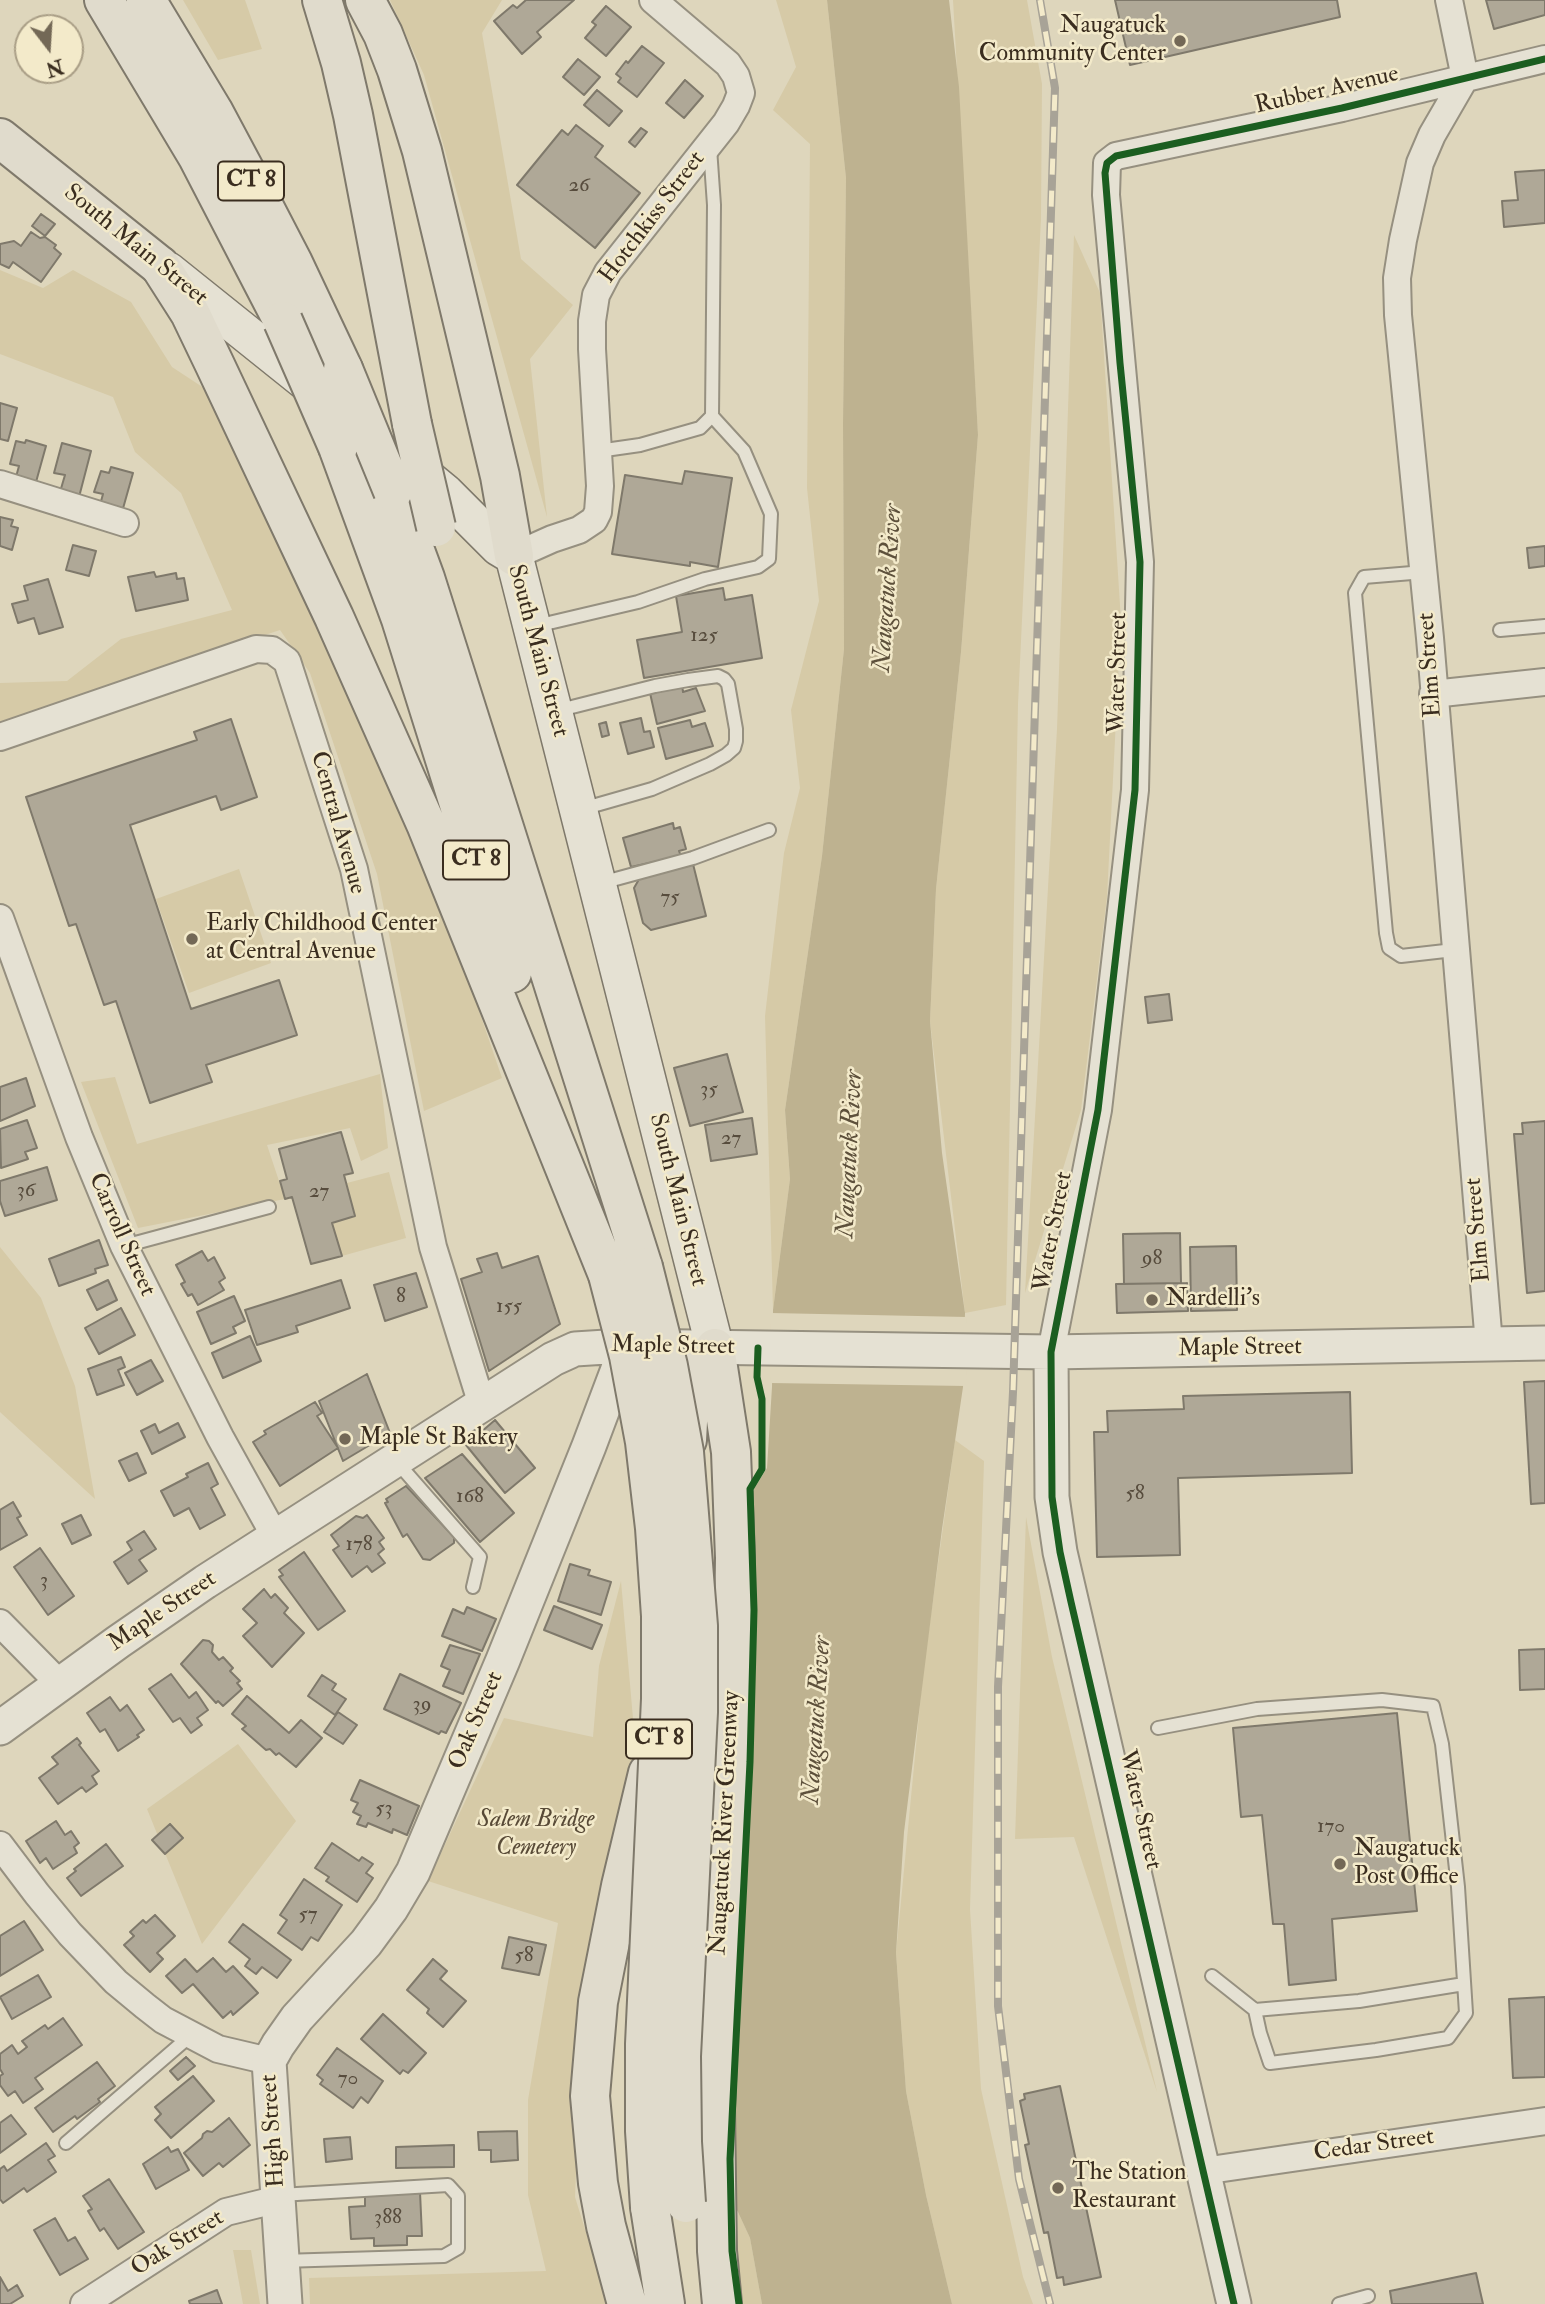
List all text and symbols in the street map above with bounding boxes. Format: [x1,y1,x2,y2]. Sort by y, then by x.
place label: Naugatuck Community Center [979,13,1166,69]
north arrow [14,14,84,84]
marker: Naugatuck Community Center [1172,33,1188,49]
text: N [43,53,66,81]
street label: Rubber Avenue [1252,61,1402,121]
street label: Hotchkiss Street [594,146,712,290]
road number: CT 8 [218,162,284,200]
house number: 26 [568,173,590,199]
street label: South Main Street [57,179,213,313]
water label: Naugatuck River [868,503,910,673]
street label: South Main Street [500,562,574,740]
street label: Water Street [1104,612,1134,734]
street label: Elm Street [1413,612,1449,718]
house number: 125 [690,623,718,649]
street label: Central Avenue [303,748,371,898]
road number: CT 8 [443,840,509,880]
house number: 75 [661,885,679,911]
place label: Early Childhood Center at Central Avenue [206,911,437,967]
marker: Early Childhood Center at Central Avenue [184,931,200,947]
water label: Naugatuck River [831,1069,871,1239]
house number: 35 [700,1077,718,1103]
street label: South Main Street [642,1111,712,1289]
house number: 27 [721,1126,741,1152]
street label: Carroll Street [81,1169,161,1301]
street label: Water Street [1028,1169,1080,1295]
street label: Elm Street [1460,1176,1498,1284]
house number: 36 [17,1178,35,1204]
house number: 27 [309,1179,329,1205]
house number: 98 [1142,1246,1162,1272]
house number: 8 [396,1284,406,1310]
place label: Nardelli's [1166,1286,1260,1314]
marker: Nardelli's [1144,1292,1160,1308]
house number: 155 [496,1294,522,1320]
street label: Maple Street [611,1332,735,1362]
street label: Maple Street [1178,1334,1302,1364]
place label: Maple St Bakery [359,1425,517,1453]
marker: Maple St Bakery [337,1431,353,1447]
house number: 58 [1125,1481,1145,1507]
house number: 168 [456,1484,484,1510]
house number: 178 [346,1532,372,1558]
street label: Maple Street [104,1565,222,1659]
house number: 3 [40,1568,48,1594]
water label: Naugatuck River [797,1635,839,1805]
street label: Oak Street [443,1668,511,1774]
street label: Naugatuck River Greenway [705,1690,747,1956]
house number: 39 [413,1692,431,1718]
road number: CT 8 [626,1720,692,1758]
street label: Water Street [1111,1747,1167,1873]
house number: 53 [375,1796,393,1822]
park label: Salem Bridge Cemetery [478,1807,594,1863]
house number: 170 [1317,1814,1345,1840]
place label: Naugatuck Post Office [1354,1836,1460,1892]
marker: Naugatuck Post Office [1332,1856,1348,1872]
house number: 57 [299,1902,317,1928]
house number: 58 [514,1943,534,1969]
house number: 70 [338,2066,358,2092]
street label: High Street [256,2073,292,2189]
street label: Cedar Street [1312,2123,1436,2169]
place label: The Station Restaurant [1072,2160,1186,2216]
marker: The Station Restaurant [1050,2180,1066,2196]
street label: Oak Street [126,2204,230,2284]
house number: 388 [374,2205,402,2231]

